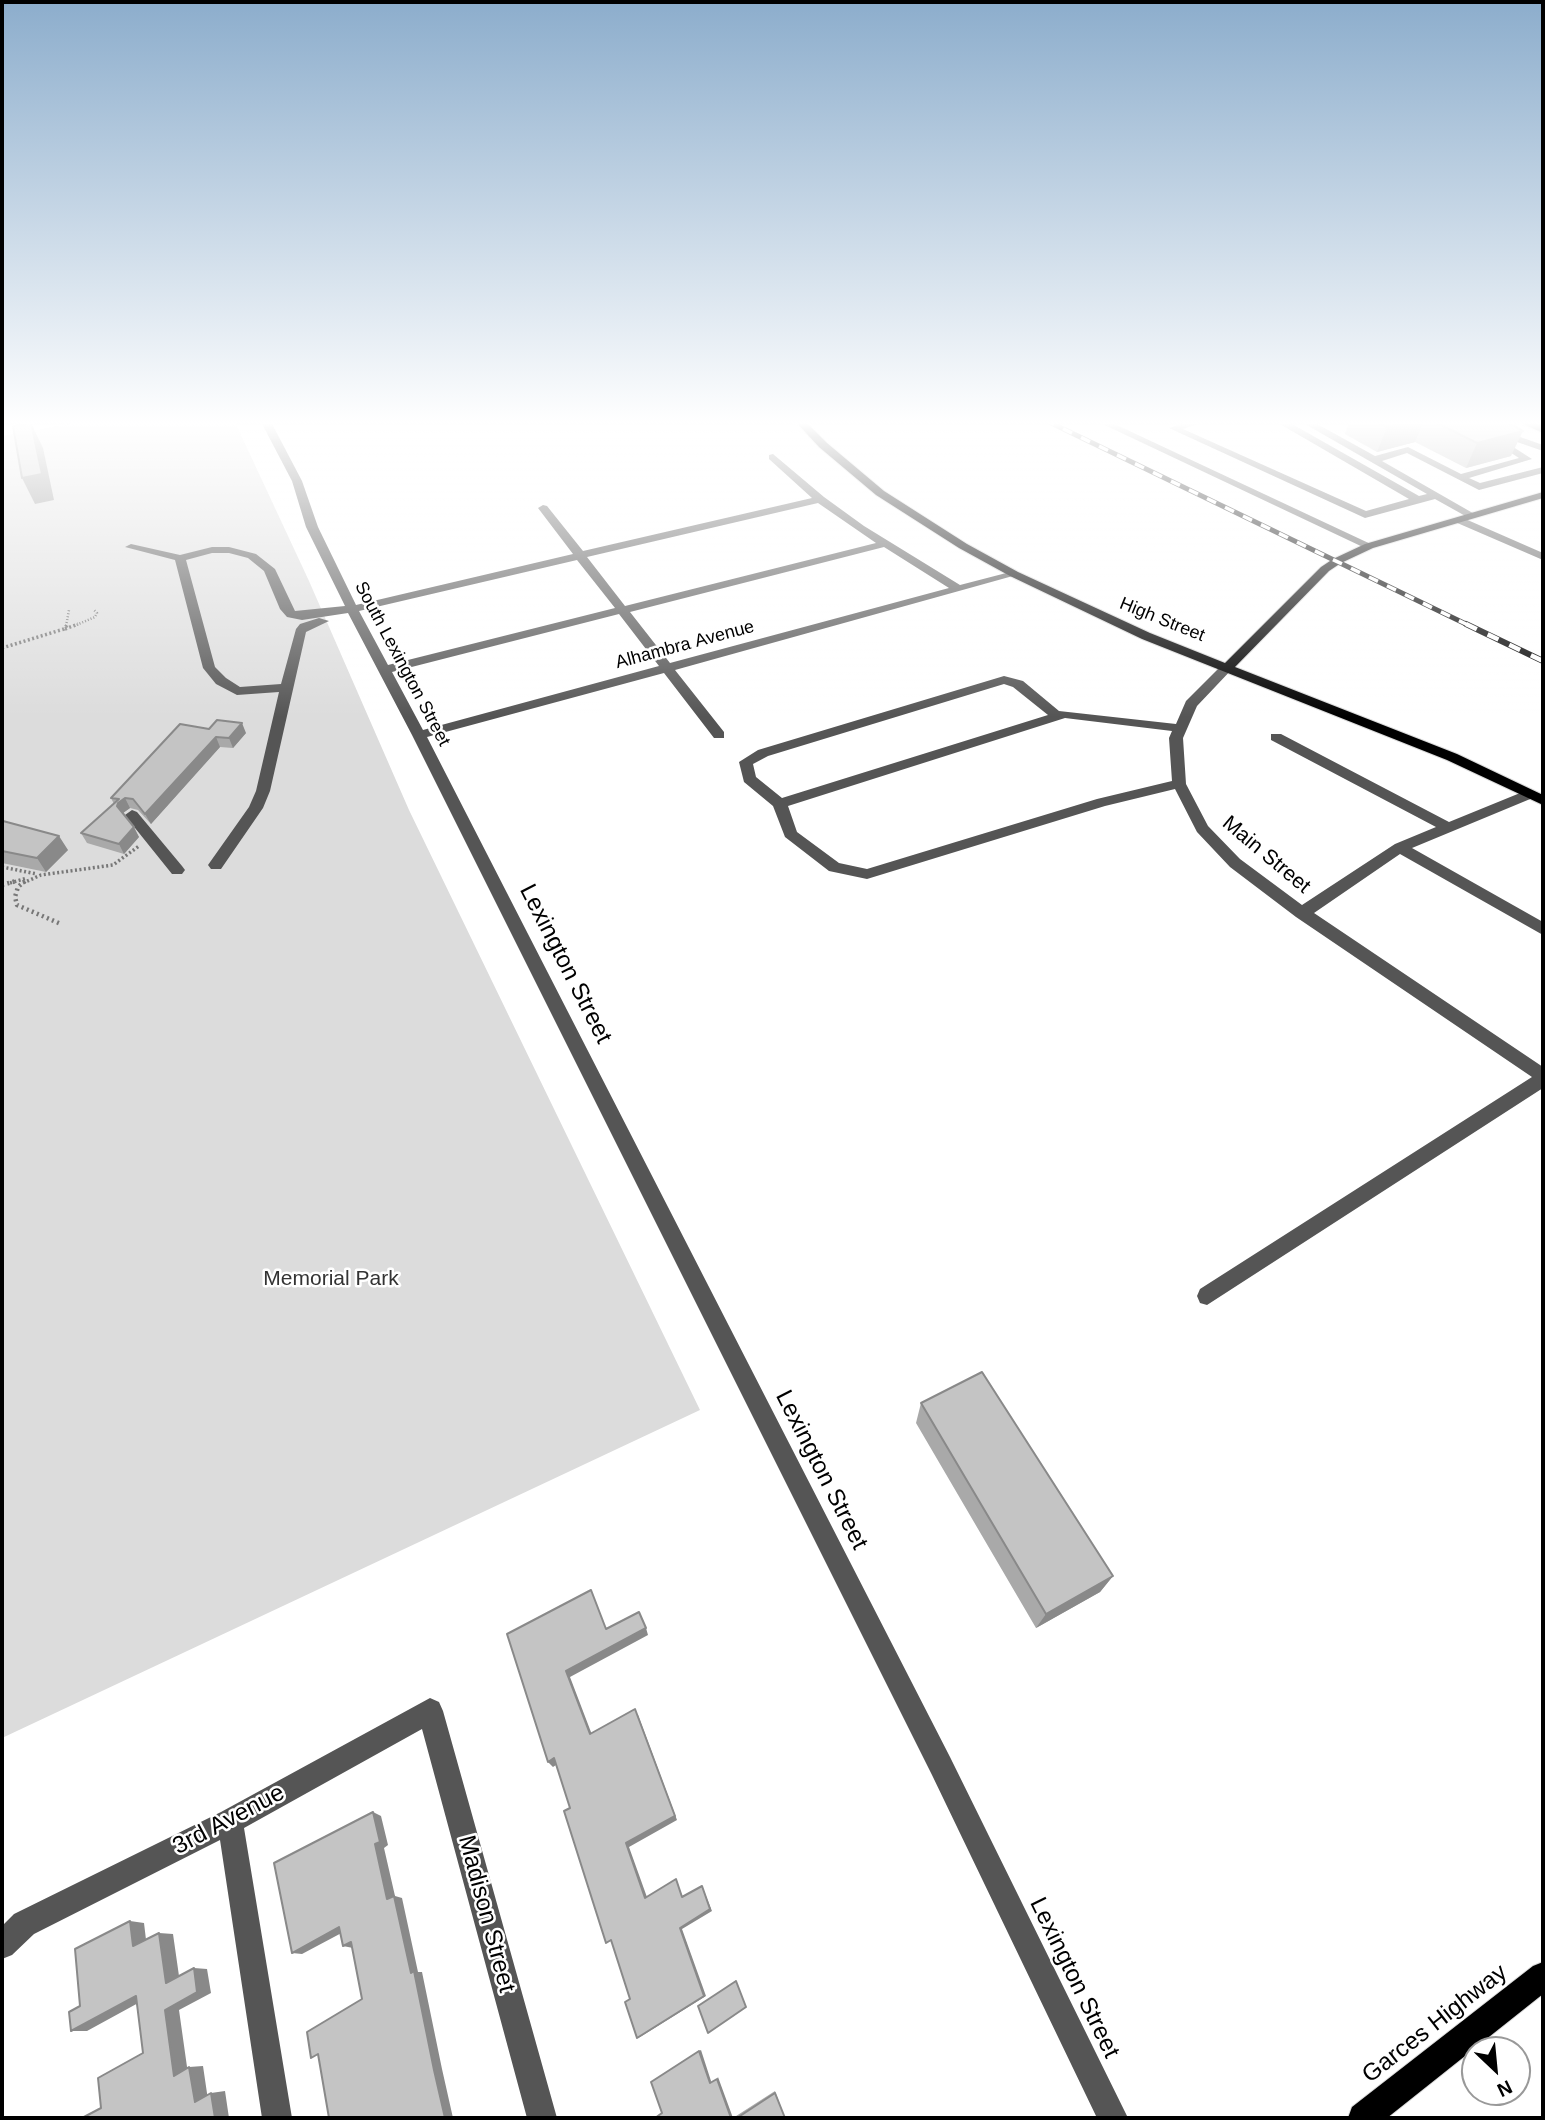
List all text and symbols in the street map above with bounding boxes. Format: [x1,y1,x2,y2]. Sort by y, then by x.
street label: South Lexington Street [349,578,455,750]
street label: High Street [1116,593,1208,647]
street label: Alhambra Avenue [613,616,757,674]
street label: Main Street [1217,811,1315,899]
street label: Lexington Street [512,880,618,1048]
park label: Memorial Park [263,1266,399,1292]
street label: Lexington Street [768,1386,874,1554]
street label: 3rd Avenue [168,1779,290,1861]
street label: Madison Street [451,1832,521,1996]
street label: Lexington Street [1023,1893,1125,2063]
street label: Garces Highway [1357,1958,1513,2090]
north arrow [1461,2036,1531,2106]
text: N [1494,2076,1515,2101]

